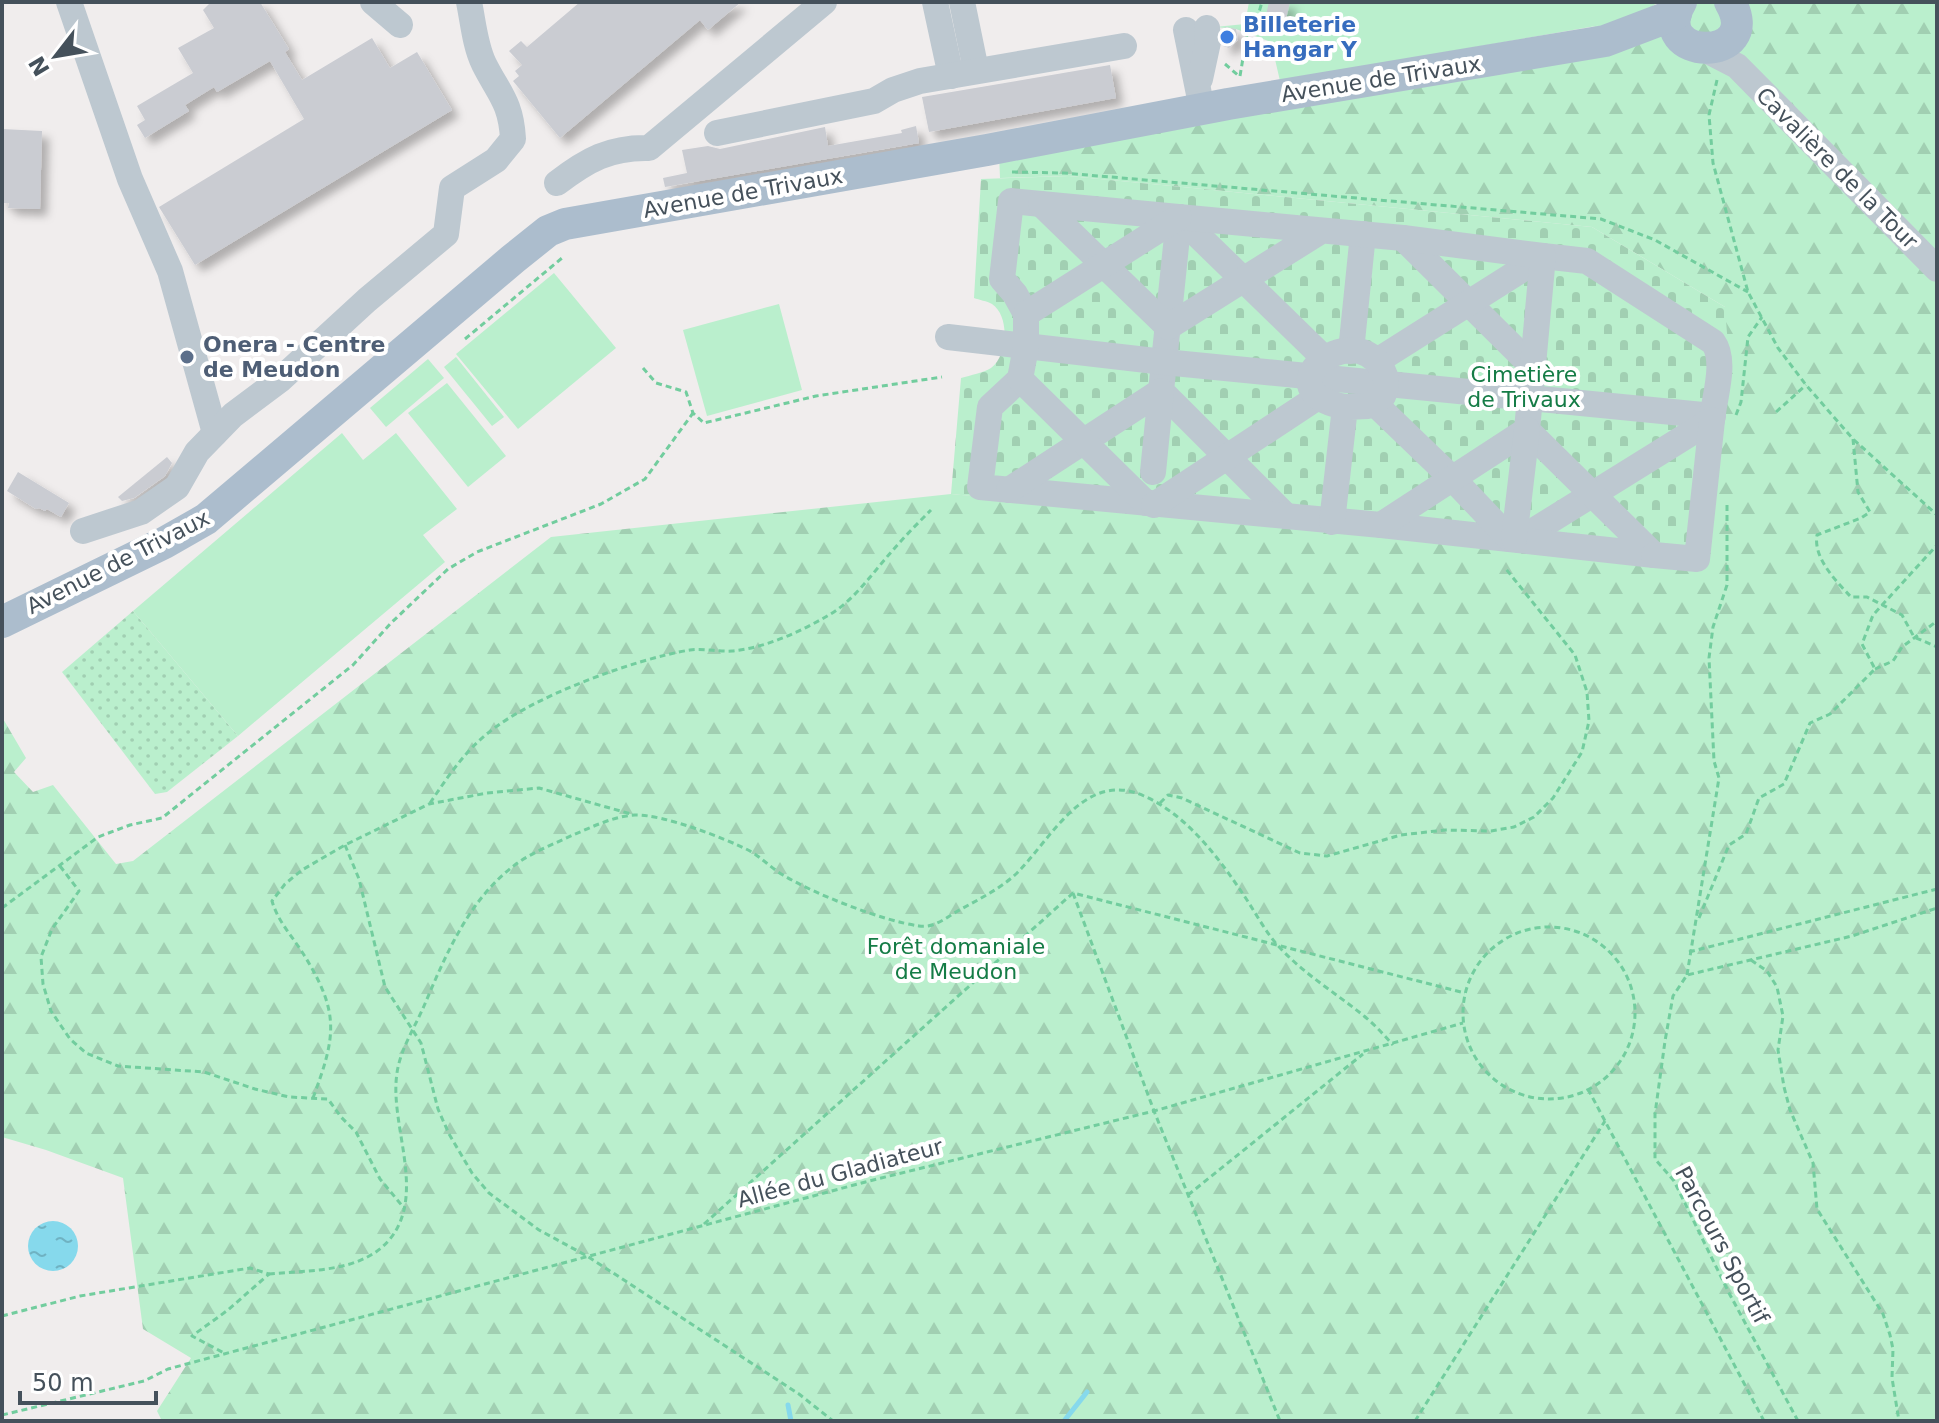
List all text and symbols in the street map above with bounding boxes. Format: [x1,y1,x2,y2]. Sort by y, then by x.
place label: Billeterie Hangar Y [1243,12,1358,62]
north arrow [16,16,96,96]
marker: Billeterie Hangar Y [1218,28,1236,46]
street label: Avenue de Trivaux [1279,51,1483,107]
text: N [24,52,55,80]
street label: Cavalière de la Tour [1751,82,1923,254]
street label: Avenue de Trivaux [641,163,845,223]
place label: Onera - Centre de Meudon [203,332,385,382]
marker: Onera - Centre de Meudon [178,348,196,366]
park label: Cimetière de Trivaux [1467,362,1581,412]
street label: Avenue de Trivaux [22,505,214,619]
park label: Forêt domaniale de Meudon [867,934,1045,984]
street label: Allée du Gladiateur [735,1133,946,1212]
street label: Parcours Sportif [1670,1162,1775,1329]
scale bar [20,1355,156,1405]
text: 50 m [32,1369,94,1397]

